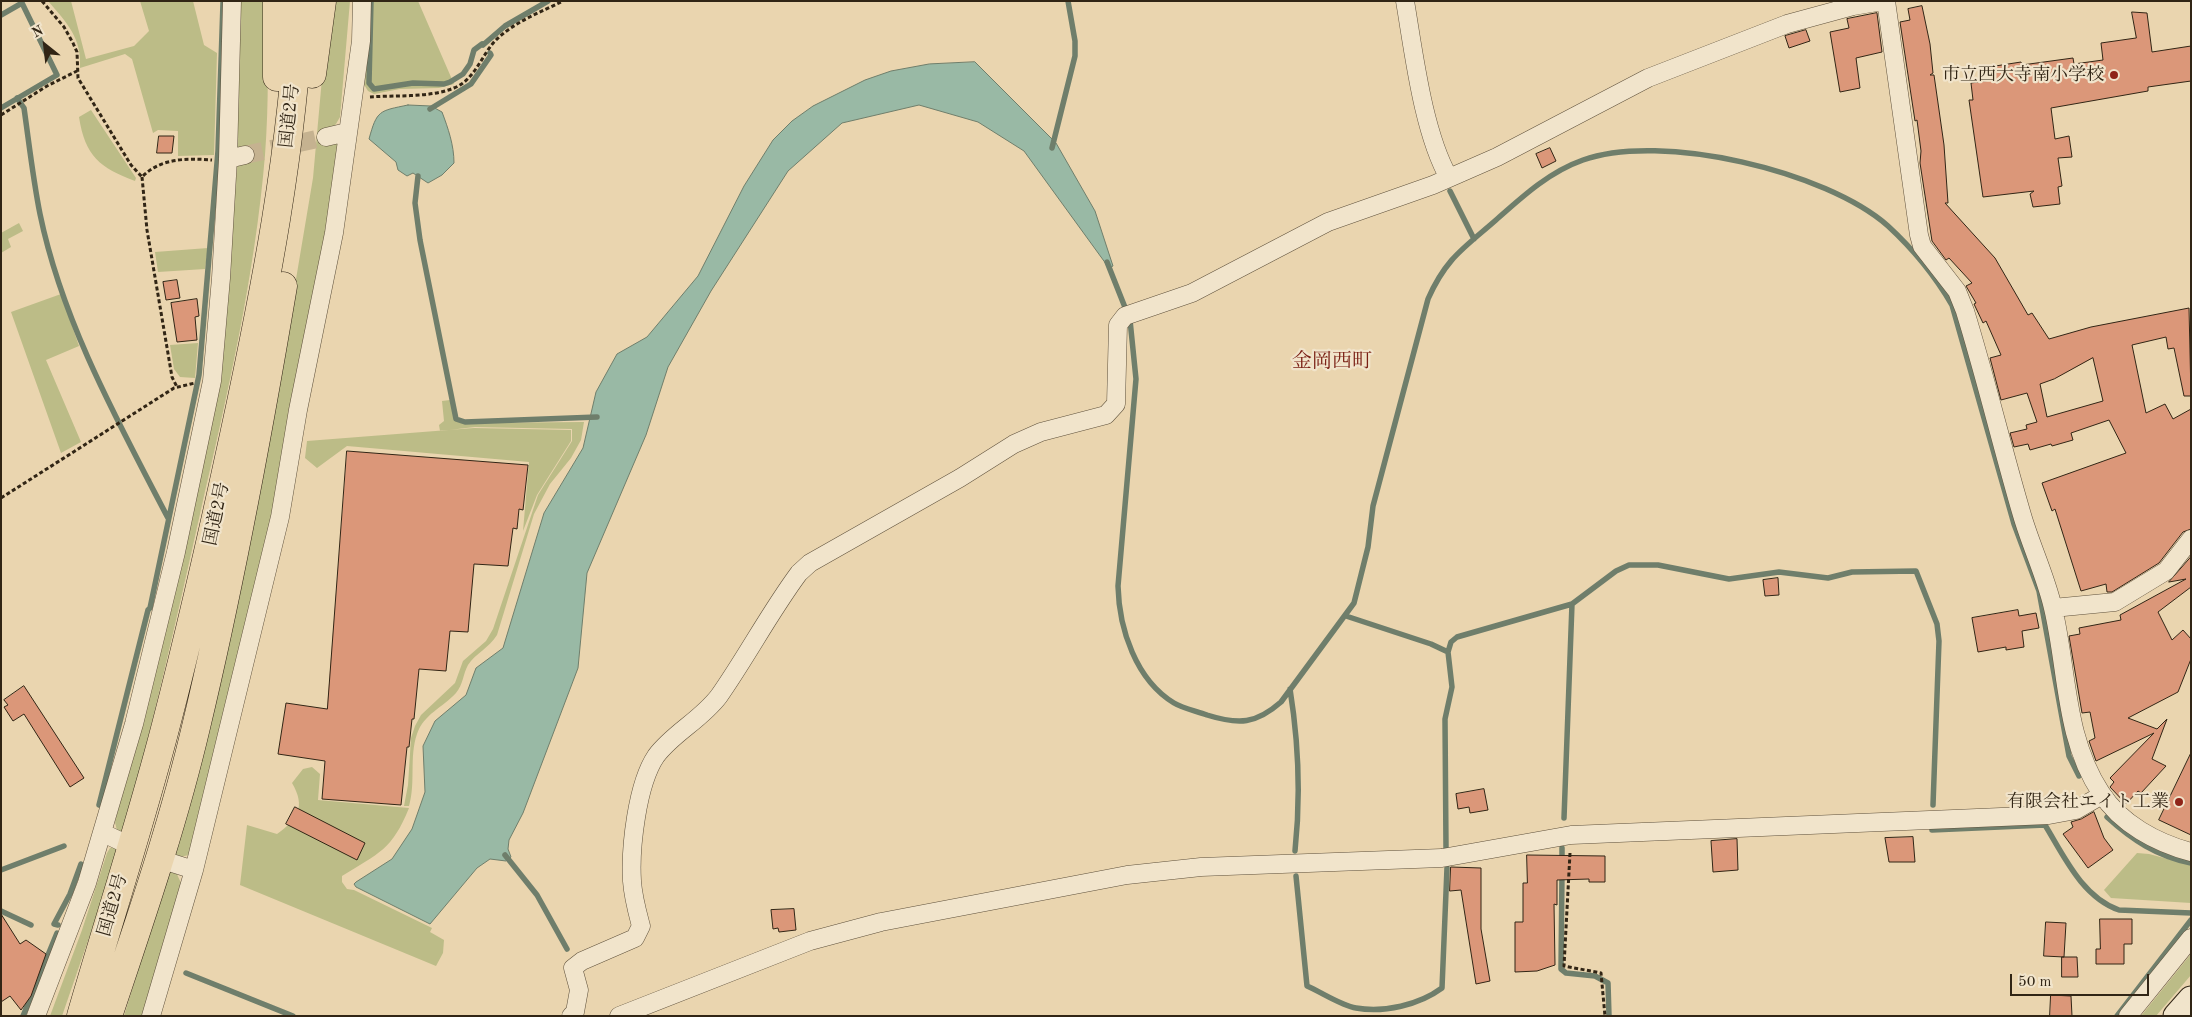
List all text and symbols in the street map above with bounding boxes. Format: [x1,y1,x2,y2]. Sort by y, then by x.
north arrow [20,20,70,70]
text: N [30,23,46,41]
place label: 市立西大寺南小学校 [1942,64,2104,86]
marker: 市立西大寺南小学校 [2108,69,2120,81]
street label: 国道2号 [276,83,304,149]
district label: 金岡西町 [1292,350,1372,374]
street label: 国道2号 [200,480,234,548]
place label: 有限会社エイト工業 [2007,791,2169,813]
marker: 有限会社エイト工業 [2173,796,2185,808]
street label: 国道2号 [94,871,132,939]
scale bar [2012,964,2151,996]
text: 50 m [2018,975,2052,990]

